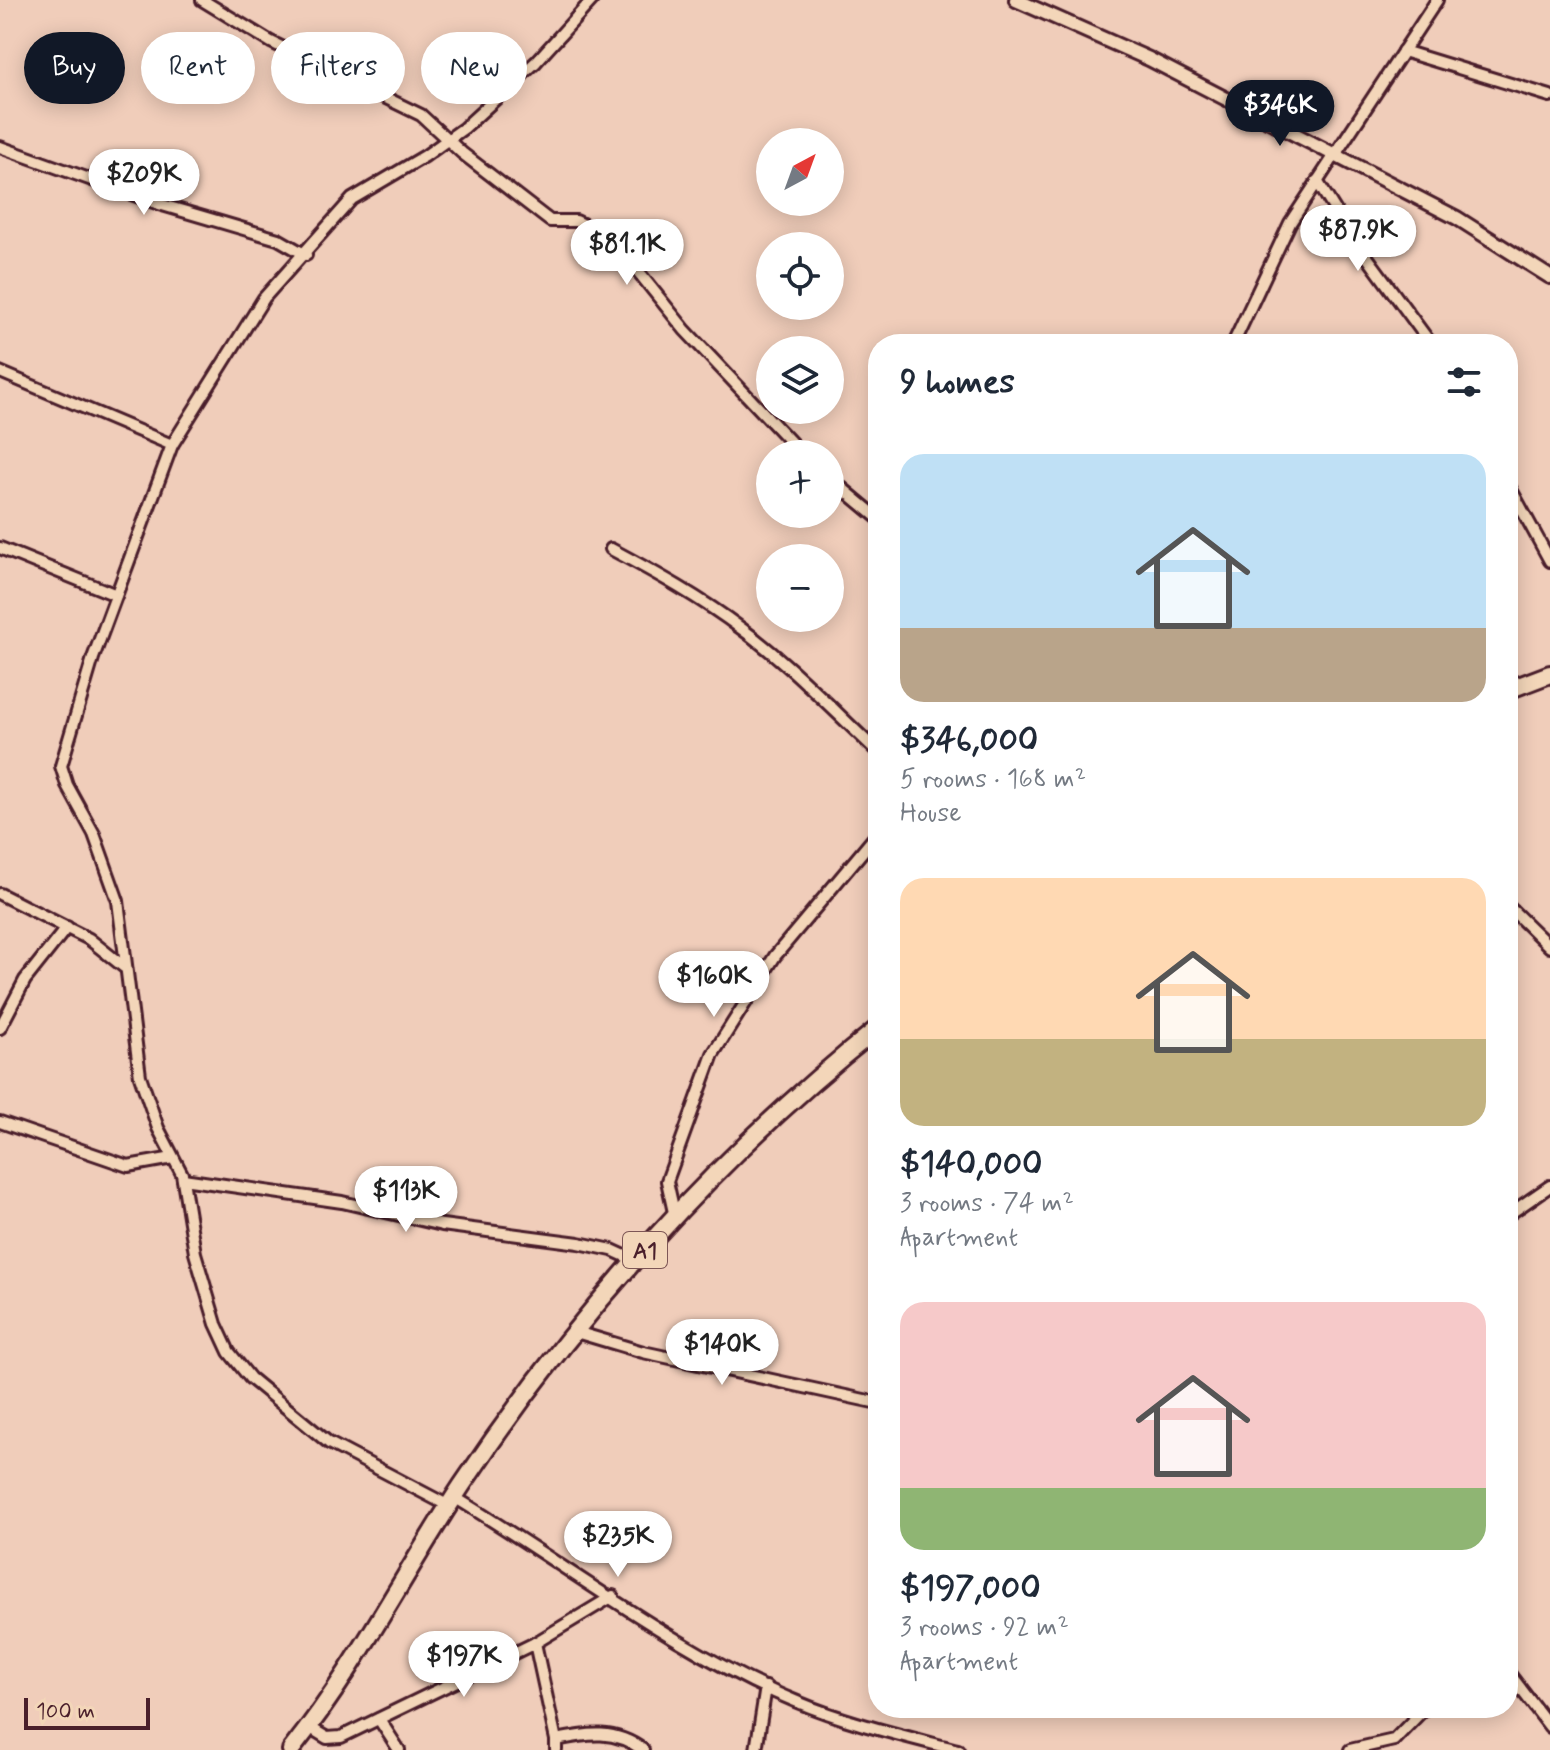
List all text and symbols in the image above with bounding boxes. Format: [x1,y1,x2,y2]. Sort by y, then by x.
chip: Buy [24,32,125,104]
chip: Rent [141,32,255,104]
chip: Filters [271,32,405,104]
chip: New [421,32,527,104]
pin: $346K [1224,80,1336,148]
text: $346K [1243,89,1317,123]
north arrow [756,128,844,216]
map controls [756,128,844,632]
pin: $209K [88,149,200,217]
text: $209K [107,158,181,192]
pin: $87.9K [1293,205,1423,273]
text: $87.9K [1318,214,1398,248]
pin: $81.1K [562,219,692,287]
text: $81.1K [589,228,665,262]
button: locate [756,232,844,320]
button: layers [756,336,844,424]
text: 9 homes [900,360,1015,405]
icon: filters [1442,360,1486,404]
button: + [756,440,844,528]
icon: home [1121,506,1265,650]
button: − [756,544,844,632]
text: $346,000 [900,718,1038,763]
text: 5 rooms · 168 m² [900,763,1086,797]
text: House [900,797,961,831]
icon: home [1121,930,1265,1074]
pin: $160K [658,951,770,1019]
text: $160K [676,960,752,994]
text: $140,000 [900,1142,1043,1187]
pin: $113K [350,1166,462,1234]
text: $113K [372,1175,440,1209]
text: 3 rooms · 74 m² [900,1187,1074,1221]
text: Apartment [900,1221,1018,1255]
road number: A1 [623,1232,667,1268]
pin: $140K [666,1319,778,1387]
text: $140K [684,1328,760,1362]
icon: home [1121,1354,1265,1498]
pin: $235K [562,1511,674,1579]
text: $235K [582,1520,654,1554]
text: $197,000 [900,1566,1041,1611]
text: 3 rooms · 92 m² [900,1611,1069,1645]
pin: $197K [408,1631,520,1699]
text: $197K [426,1640,502,1674]
text: Apartment [900,1645,1018,1679]
scale bar [24,1694,150,1730]
text: 100 m [36,1698,95,1726]

